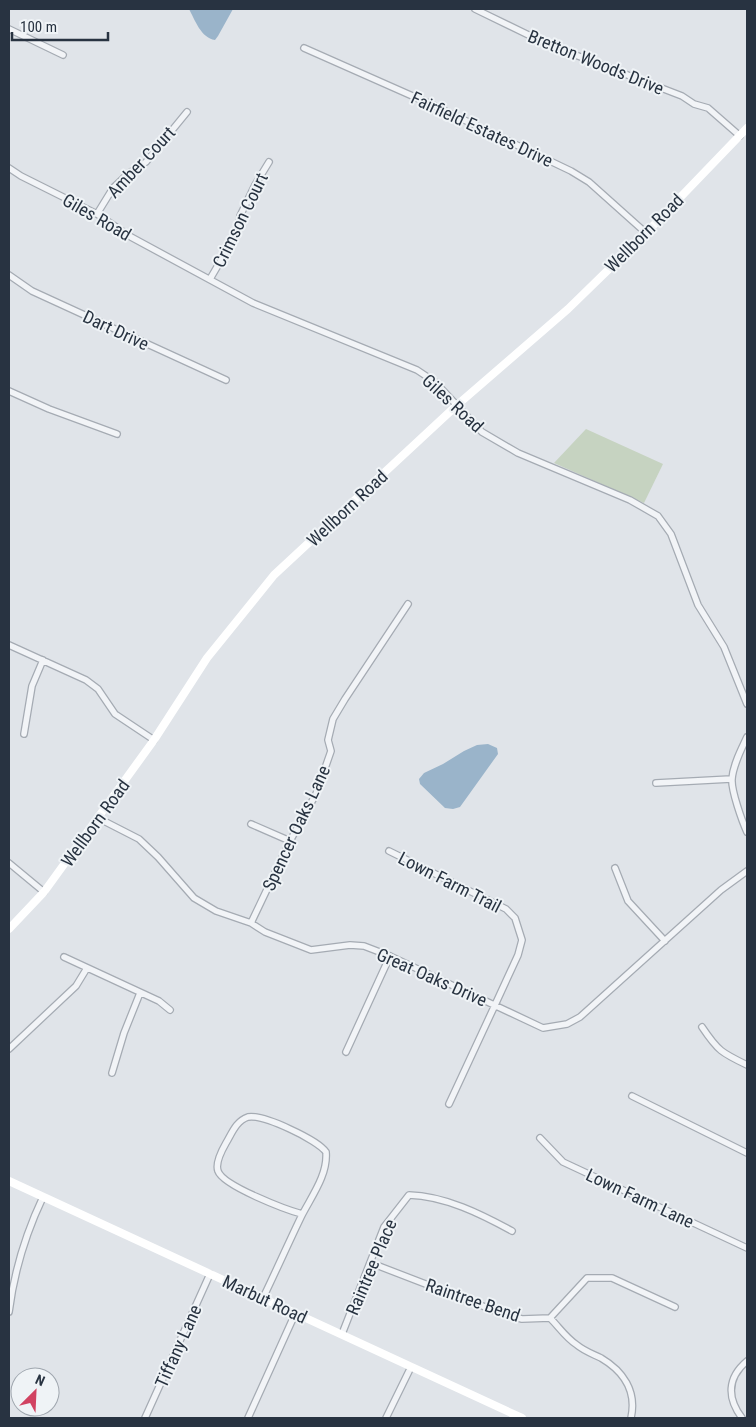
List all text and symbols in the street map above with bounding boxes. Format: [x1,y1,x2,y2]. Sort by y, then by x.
scale bar [12,10,109,42]
text: 100 m [20,18,57,36]
street label: Bretton Woods Drive [525,25,667,99]
street label: Fairfield Estates Drive [408,87,556,171]
street label: Amber Court [103,122,179,202]
street label: Crimson Court [208,169,272,271]
street label: Giles Road [59,189,135,245]
street label: Wellborn Road [600,189,688,277]
street label: Dart Drive [80,306,152,354]
street label: Giles Road [418,369,488,437]
street label: Wellborn Road [302,465,392,551]
street label: Spencer Oaks Lane [258,762,334,894]
street label: Wellborn Road [56,775,134,871]
street label: Lown Farm Trail [395,847,505,917]
street label: Great Oaks Drive [374,943,490,1011]
street label: Lown Farm Lane [583,1164,697,1232]
street label: Raintree Place [341,1216,401,1318]
street label: Marbut Road [219,1270,311,1328]
street label: Raintree Bend [423,1274,523,1326]
street label: Tiffany Lane [150,1301,206,1391]
north arrow [10,1367,60,1417]
text: N [33,1371,47,1389]

